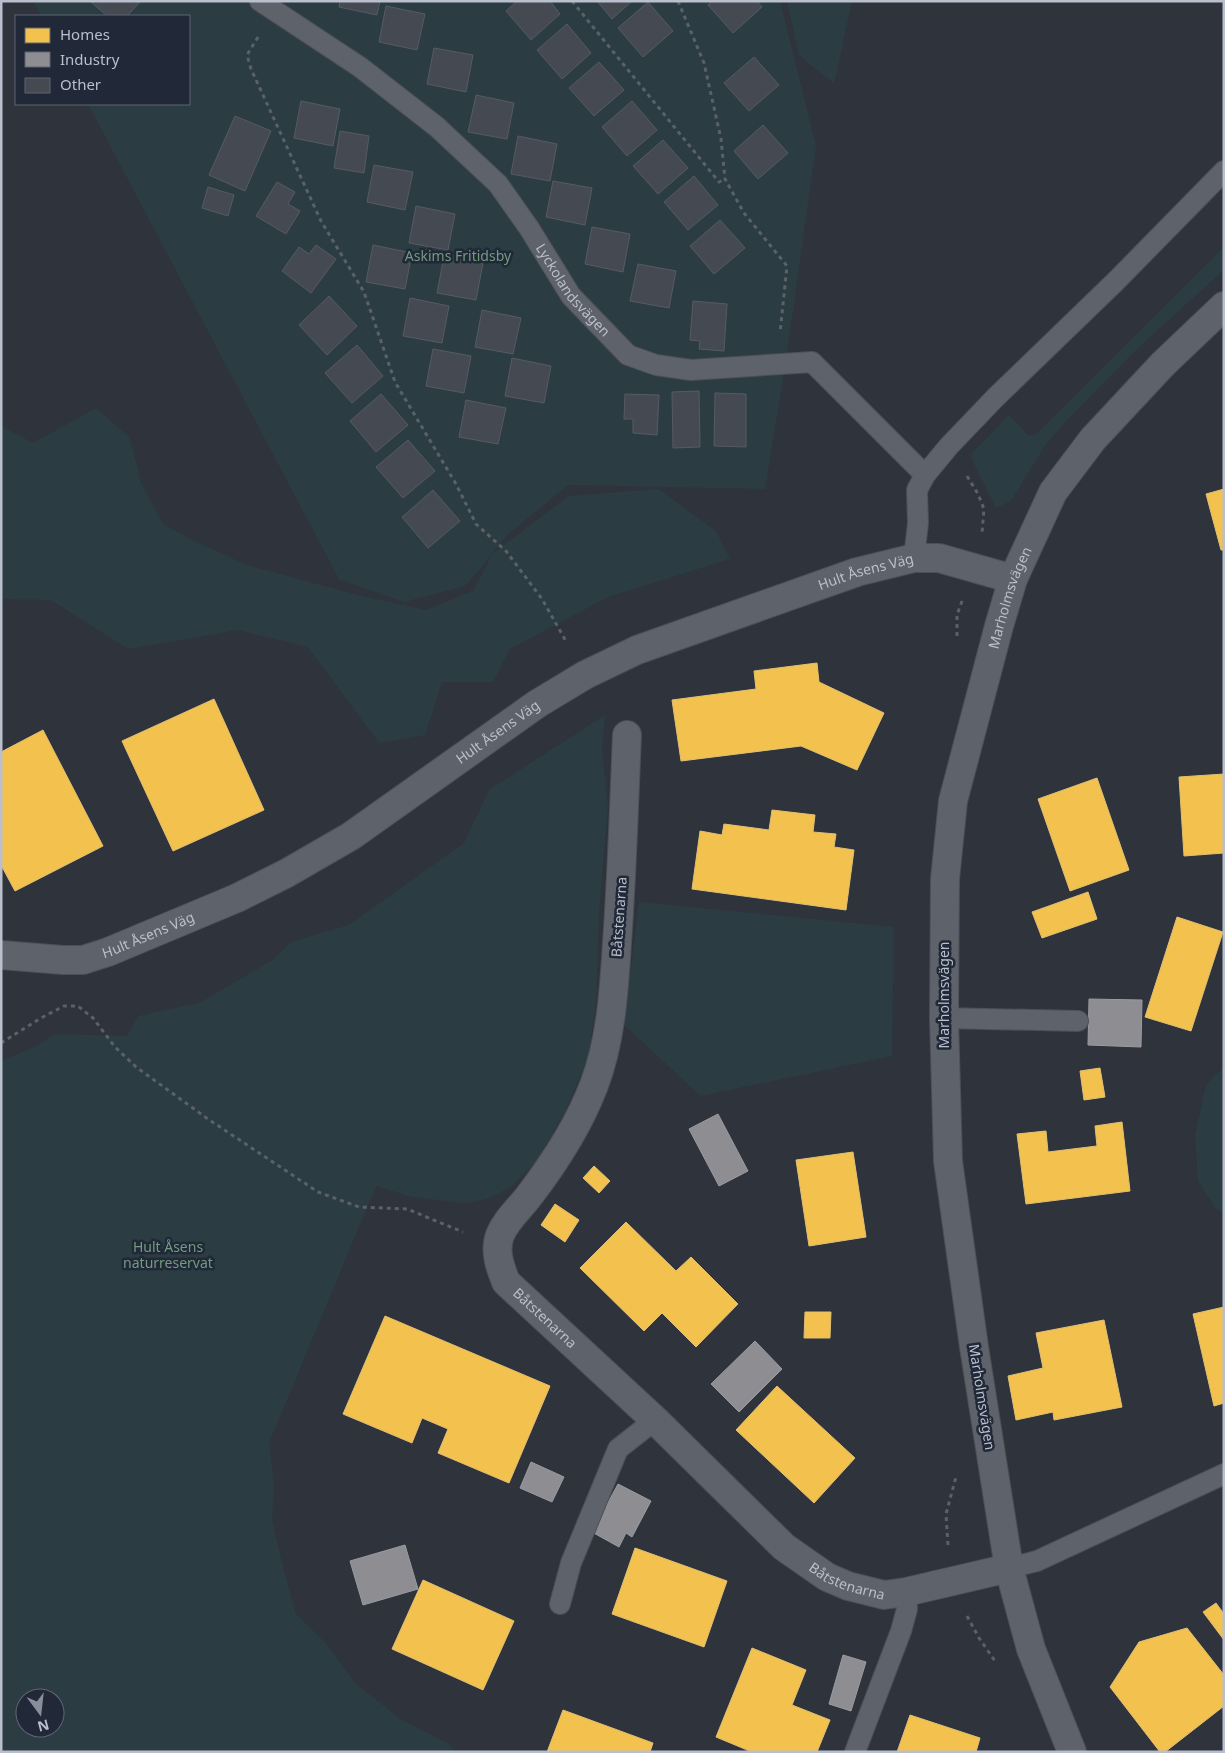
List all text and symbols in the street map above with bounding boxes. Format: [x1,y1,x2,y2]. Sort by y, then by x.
legend [15,15,190,105]
text: Homes [60,24,110,44]
text: Industry [60,49,120,69]
text: Other [60,74,101,94]
street label: Lyckolandsvägen [532,240,615,340]
park label: Askims Fritidsby [405,246,512,265]
street label: Marholmsvägen [983,543,1036,651]
street label: Hult Åsens Väg [815,548,915,594]
street label: Hult Åsens Väg [452,695,543,768]
street label: Båtstenarna [606,876,631,958]
street label: Hult Åsens Väg [99,907,197,962]
street label: Marholmsvägen [934,942,953,1049]
park label: Hult Åsens naturreservat [123,1237,213,1272]
street label: Båtstenarna [509,1283,581,1352]
street label: Marholmsvägen [965,1343,1000,1451]
street label: Båtstenarna [806,1557,887,1604]
north arrow [15,1688,65,1738]
text: N [36,1715,51,1737]

